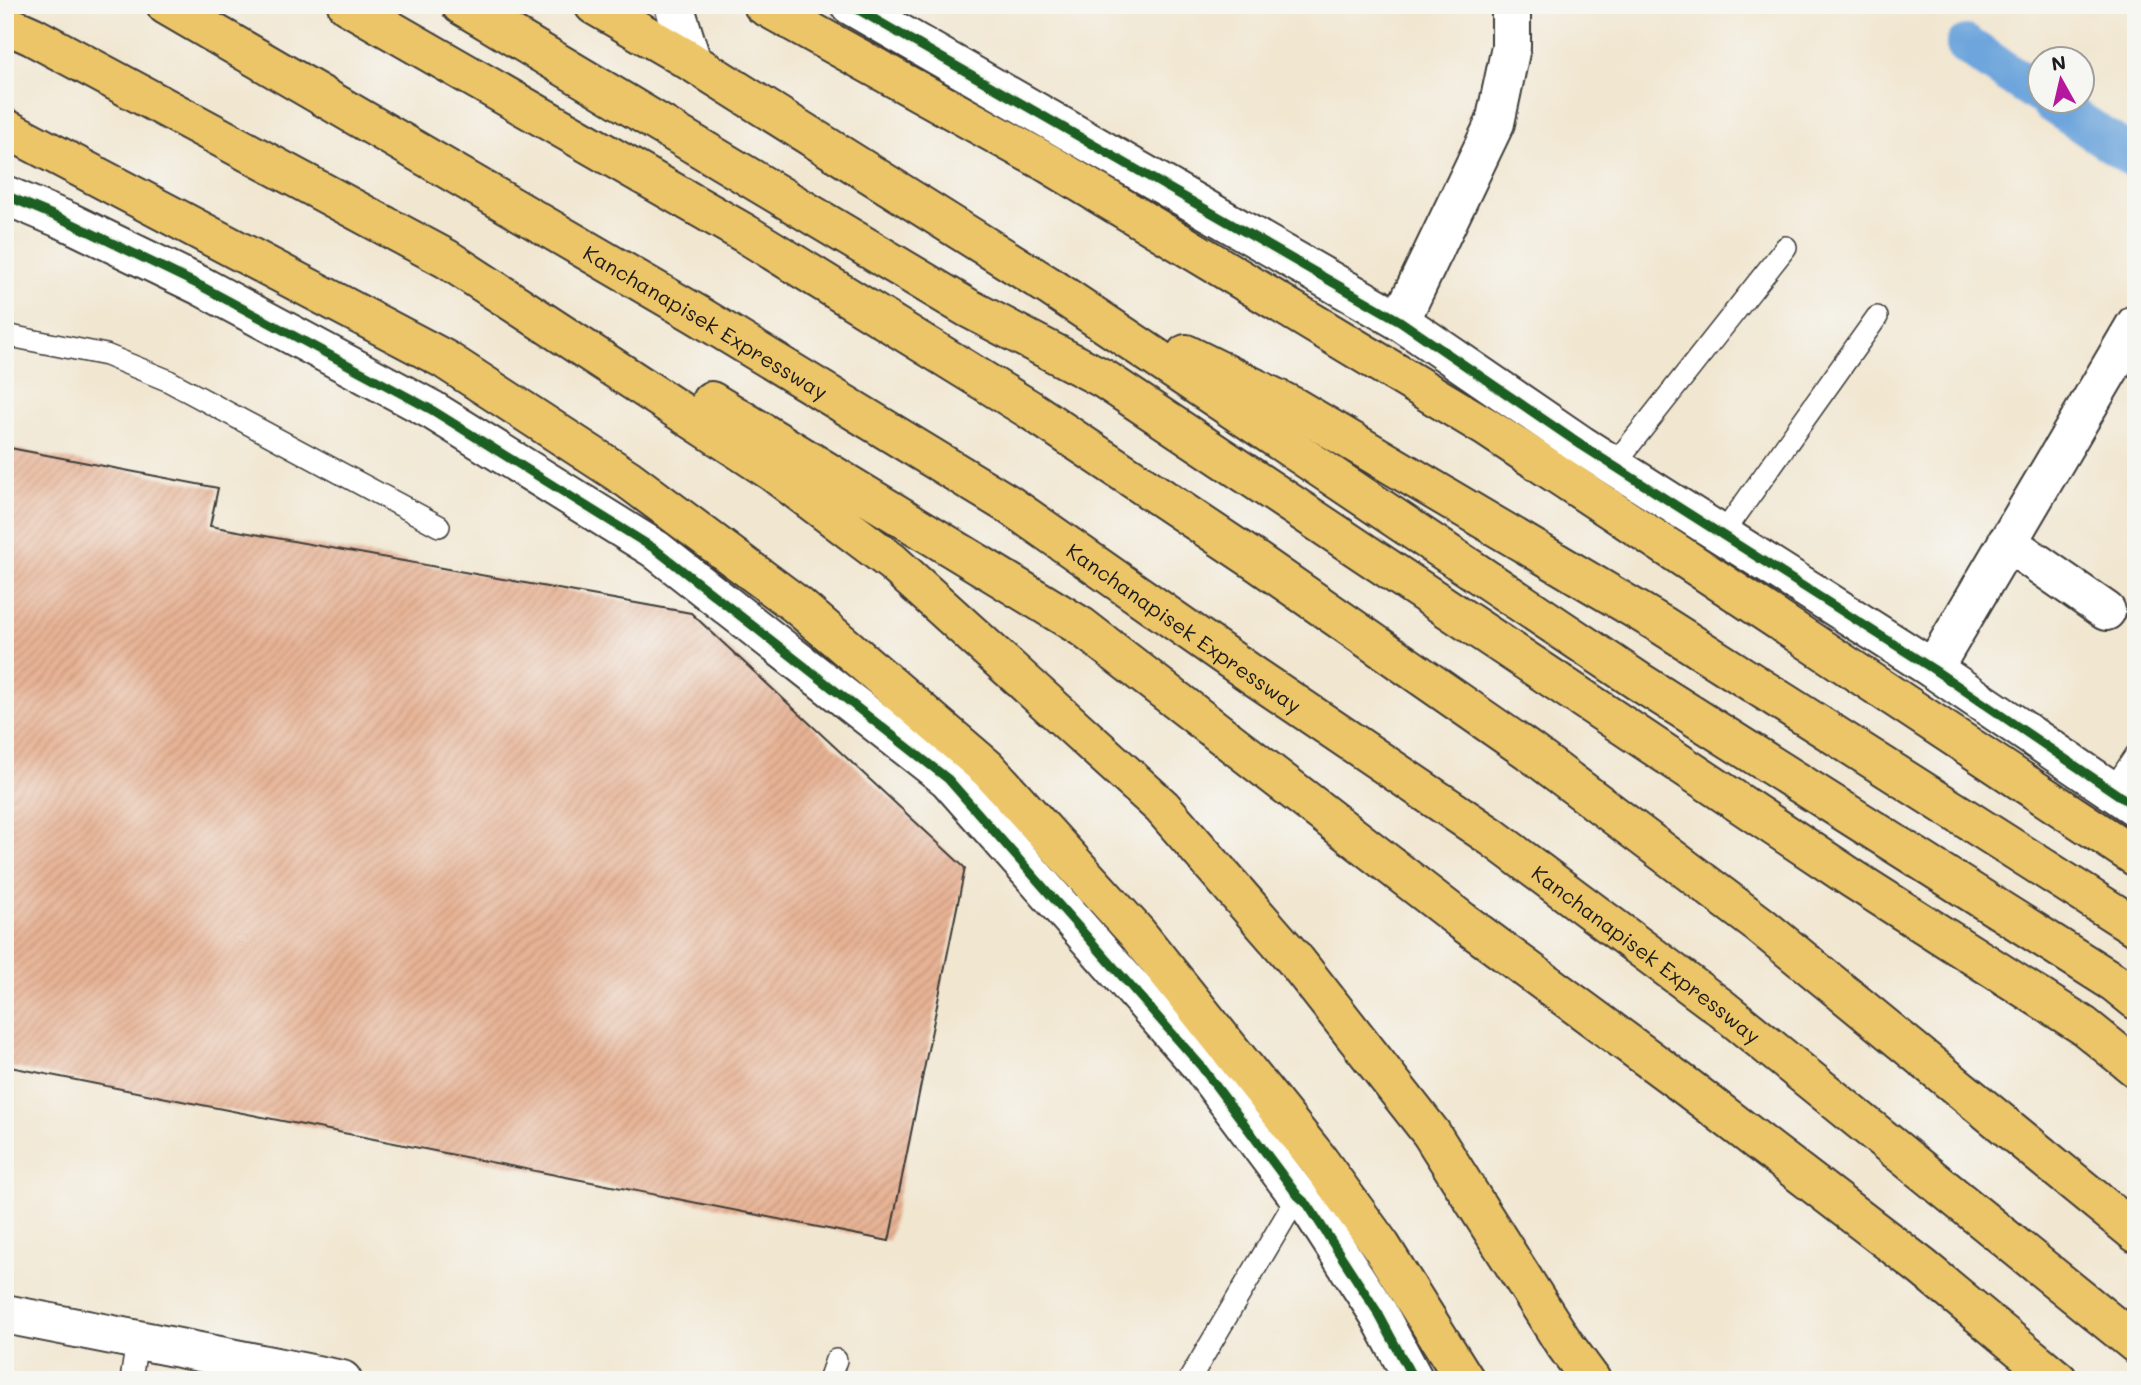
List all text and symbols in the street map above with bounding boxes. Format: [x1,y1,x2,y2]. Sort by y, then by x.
north arrow [2025,46,2096,116]
text: N [2050,49,2067,76]
street label: Kanchanapisek Expressway [579,238,833,405]
street label: Kanchanapisek Expressway [1062,536,1307,718]
street label: Kanchanapisek Expressway [1527,858,1767,1049]

